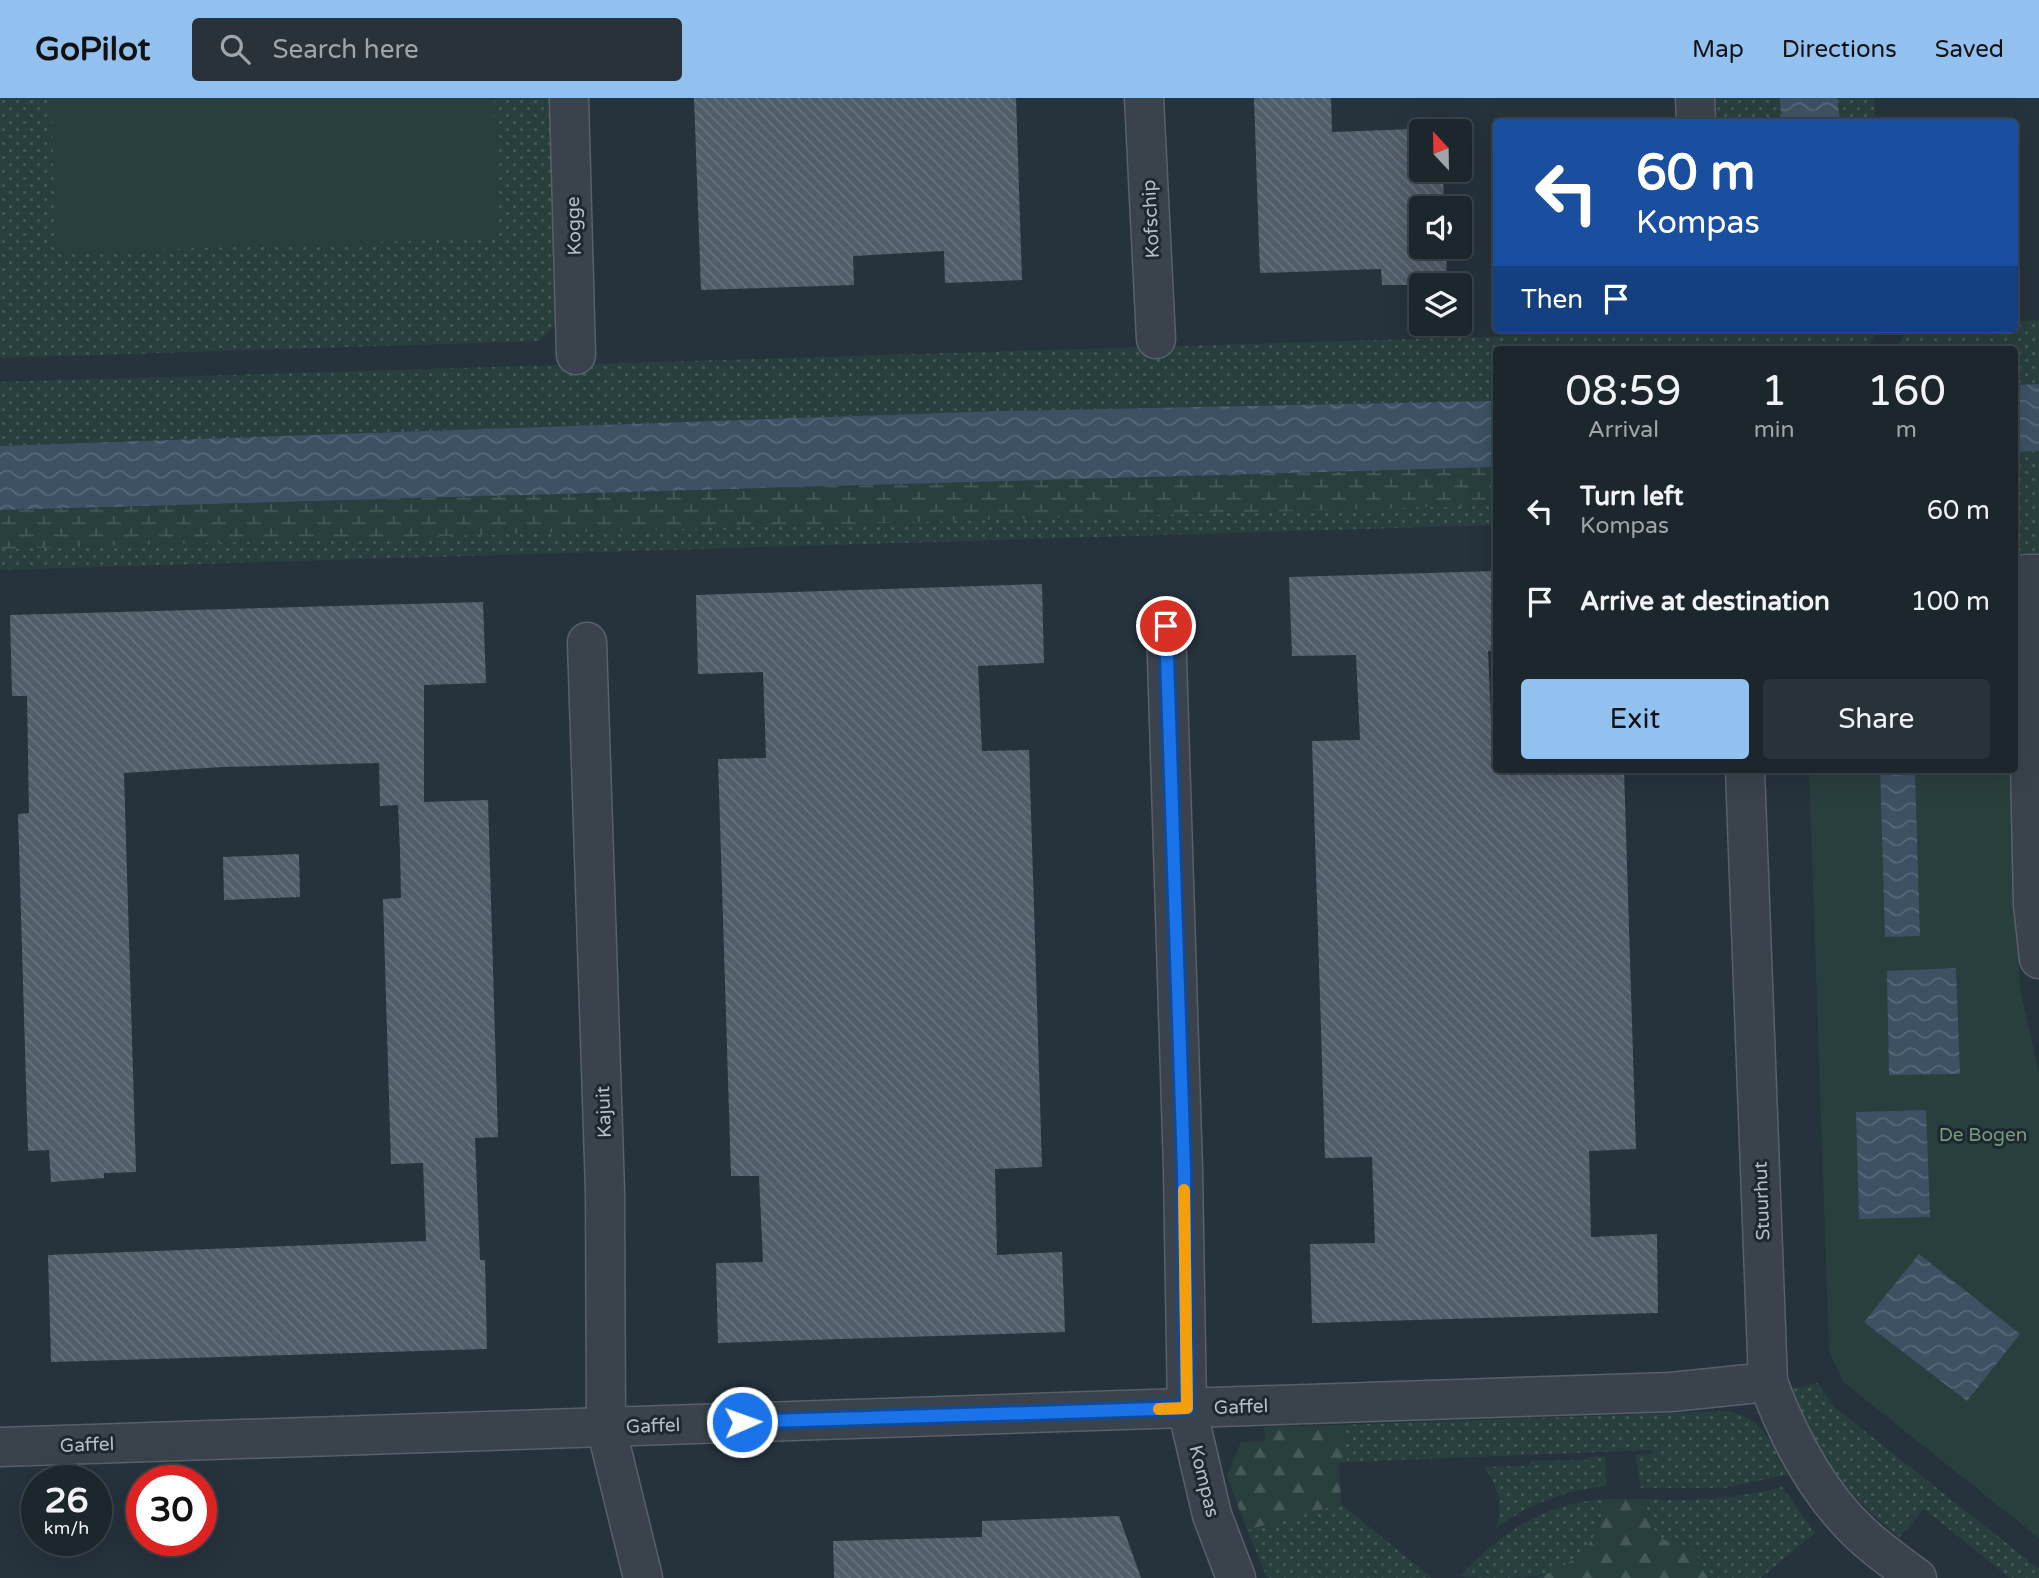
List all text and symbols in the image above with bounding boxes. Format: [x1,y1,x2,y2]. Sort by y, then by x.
search box [192,18,682,81]
text: GoPilot [35,30,150,69]
icon: search [216,30,254,68]
text: Search here [272,34,419,65]
text: Map [1692,35,1744,64]
text: Directions [1782,35,1897,64]
text: Saved [1935,35,2004,64]
north arrow [1409,119,1472,182]
map controls [1409,119,1472,336]
text: 60 m [1636,144,1755,203]
icon: left [1521,147,1612,238]
street label: Kofschip [1138,179,1164,259]
street label: Kogge [562,196,586,256]
button: sound [1409,196,1472,259]
text: Kompas [1636,204,1760,242]
button: layers [1409,273,1472,336]
icon: arrive [1597,280,1635,318]
text: Then [1521,284,1583,315]
text: 08:59 [1565,366,1682,417]
text: 1 [1761,366,1787,417]
text: 160 [1867,366,1946,417]
text: Arrival [1588,416,1659,444]
text: min [1754,416,1795,444]
text: m [1896,416,1917,444]
text: Turn left [1580,481,1683,512]
icon: left [1521,492,1559,530]
text: 60 m [1927,495,1990,526]
text: Kompas [1580,512,1669,540]
icon: arrive [1521,583,1559,621]
text: Arrive at destination [1580,586,1830,617]
text: 100 m [1910,586,1990,617]
pin [1136,596,1196,656]
icon: arrive [1147,607,1185,645]
button: Exit [1521,679,1749,759]
button: Share [1763,679,1990,759]
street label: Kajuit [592,1086,616,1138]
park label: De Bogen [1939,1124,2027,1146]
street label: Stuurhut [1750,1161,1774,1241]
position arrow [705,1385,779,1459]
street label: Gaffel [1213,1395,1269,1419]
street label: Gaffel [625,1414,681,1438]
street label: Gaffel [59,1433,115,1457]
street label: Kompas [1184,1443,1224,1520]
speed limit sign: 30 [126,1465,217,1556]
text: 26 [45,1480,88,1522]
text: km/h [44,1517,89,1539]

